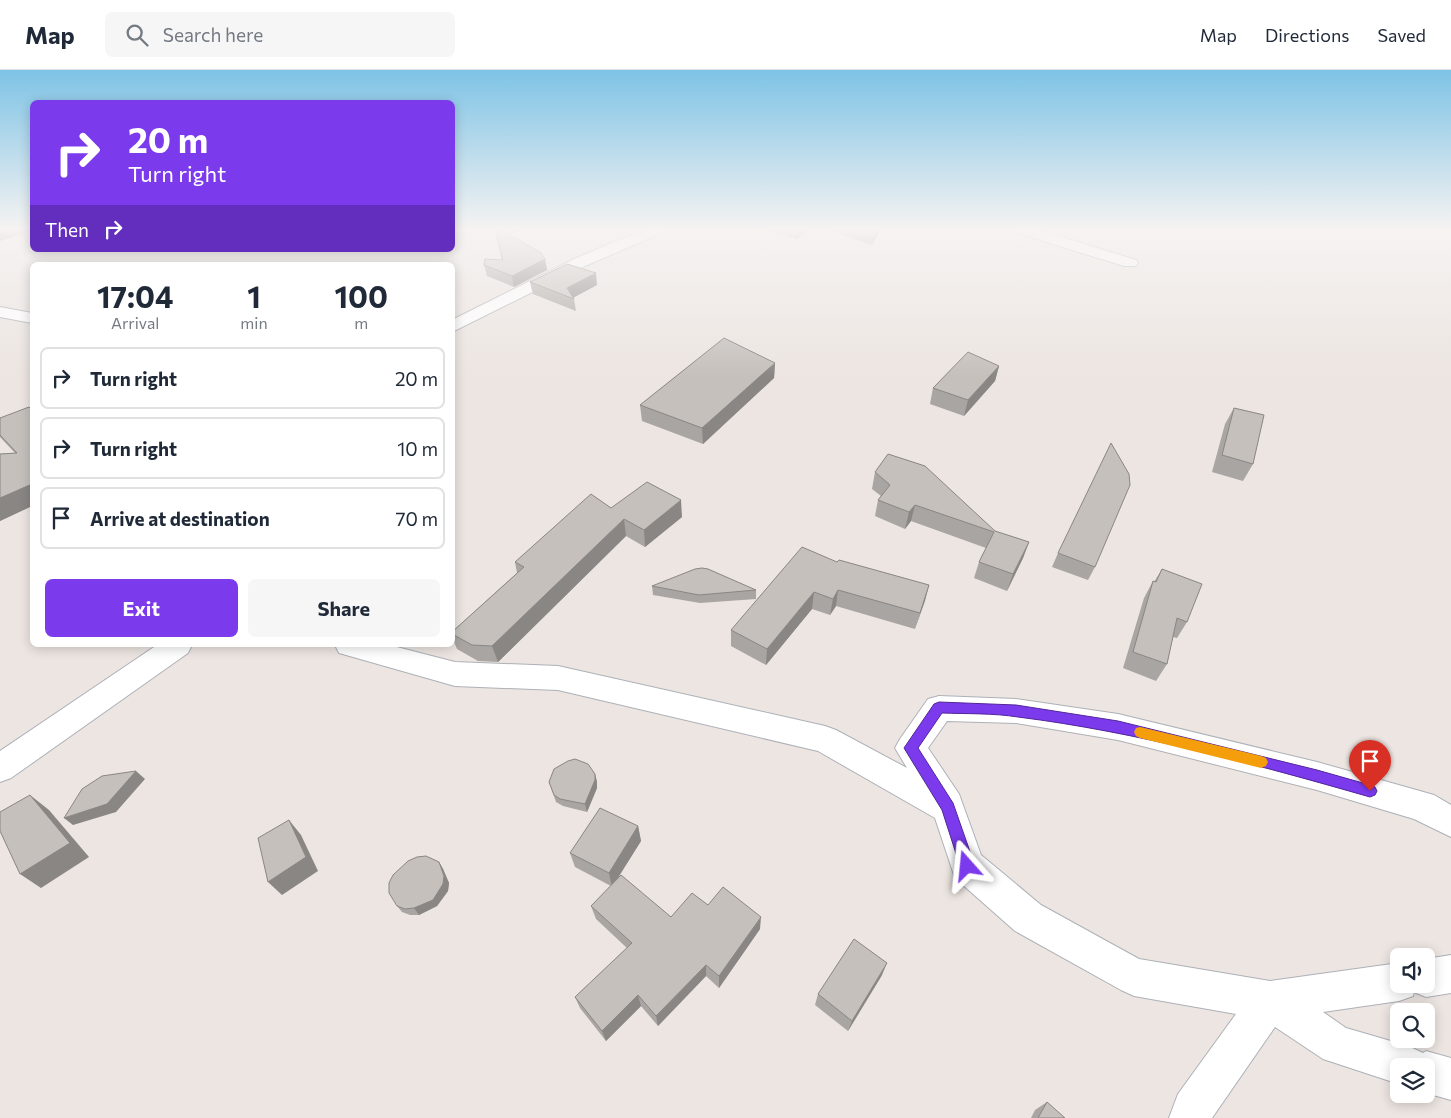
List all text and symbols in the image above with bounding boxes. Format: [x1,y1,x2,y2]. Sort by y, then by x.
search box [105,12,455,57]
text: Map [25,20,75,49]
icon: search [123,21,151,49]
text: Search here [163,23,263,46]
text: Map [1200,24,1237,46]
text: Directions [1265,24,1349,46]
text: Saved [1377,24,1426,46]
text: 20 m [128,117,208,160]
icon: right [45,120,110,185]
text: Turn right [128,160,226,187]
icon: right [99,215,127,243]
text: Then [45,218,89,241]
text: 17:04 [97,277,173,314]
text: 1 [247,277,261,314]
text: 100 [335,277,388,314]
text: Arrival [111,313,159,332]
text: min [240,313,268,332]
text: m [354,313,368,332]
icon: right [47,364,75,392]
text: Turn right [90,367,177,390]
text: 20 m [395,367,438,390]
icon: right [47,434,75,462]
text: Turn right [90,437,177,460]
text: 10 m [397,437,438,460]
icon: arrive [47,504,75,532]
text: Arrive at destination [90,507,270,530]
text: 70 m [395,507,438,530]
button: Exit [45,579,238,637]
button: Share [248,579,440,637]
pin [1349,740,1391,791]
icon: arrive [1356,747,1384,775]
position arrow [940,839,992,891]
map controls [1390,948,1435,1103]
button: sound [1390,948,1435,993]
button: search [1390,1003,1435,1048]
button: layers [1390,1058,1435,1103]

